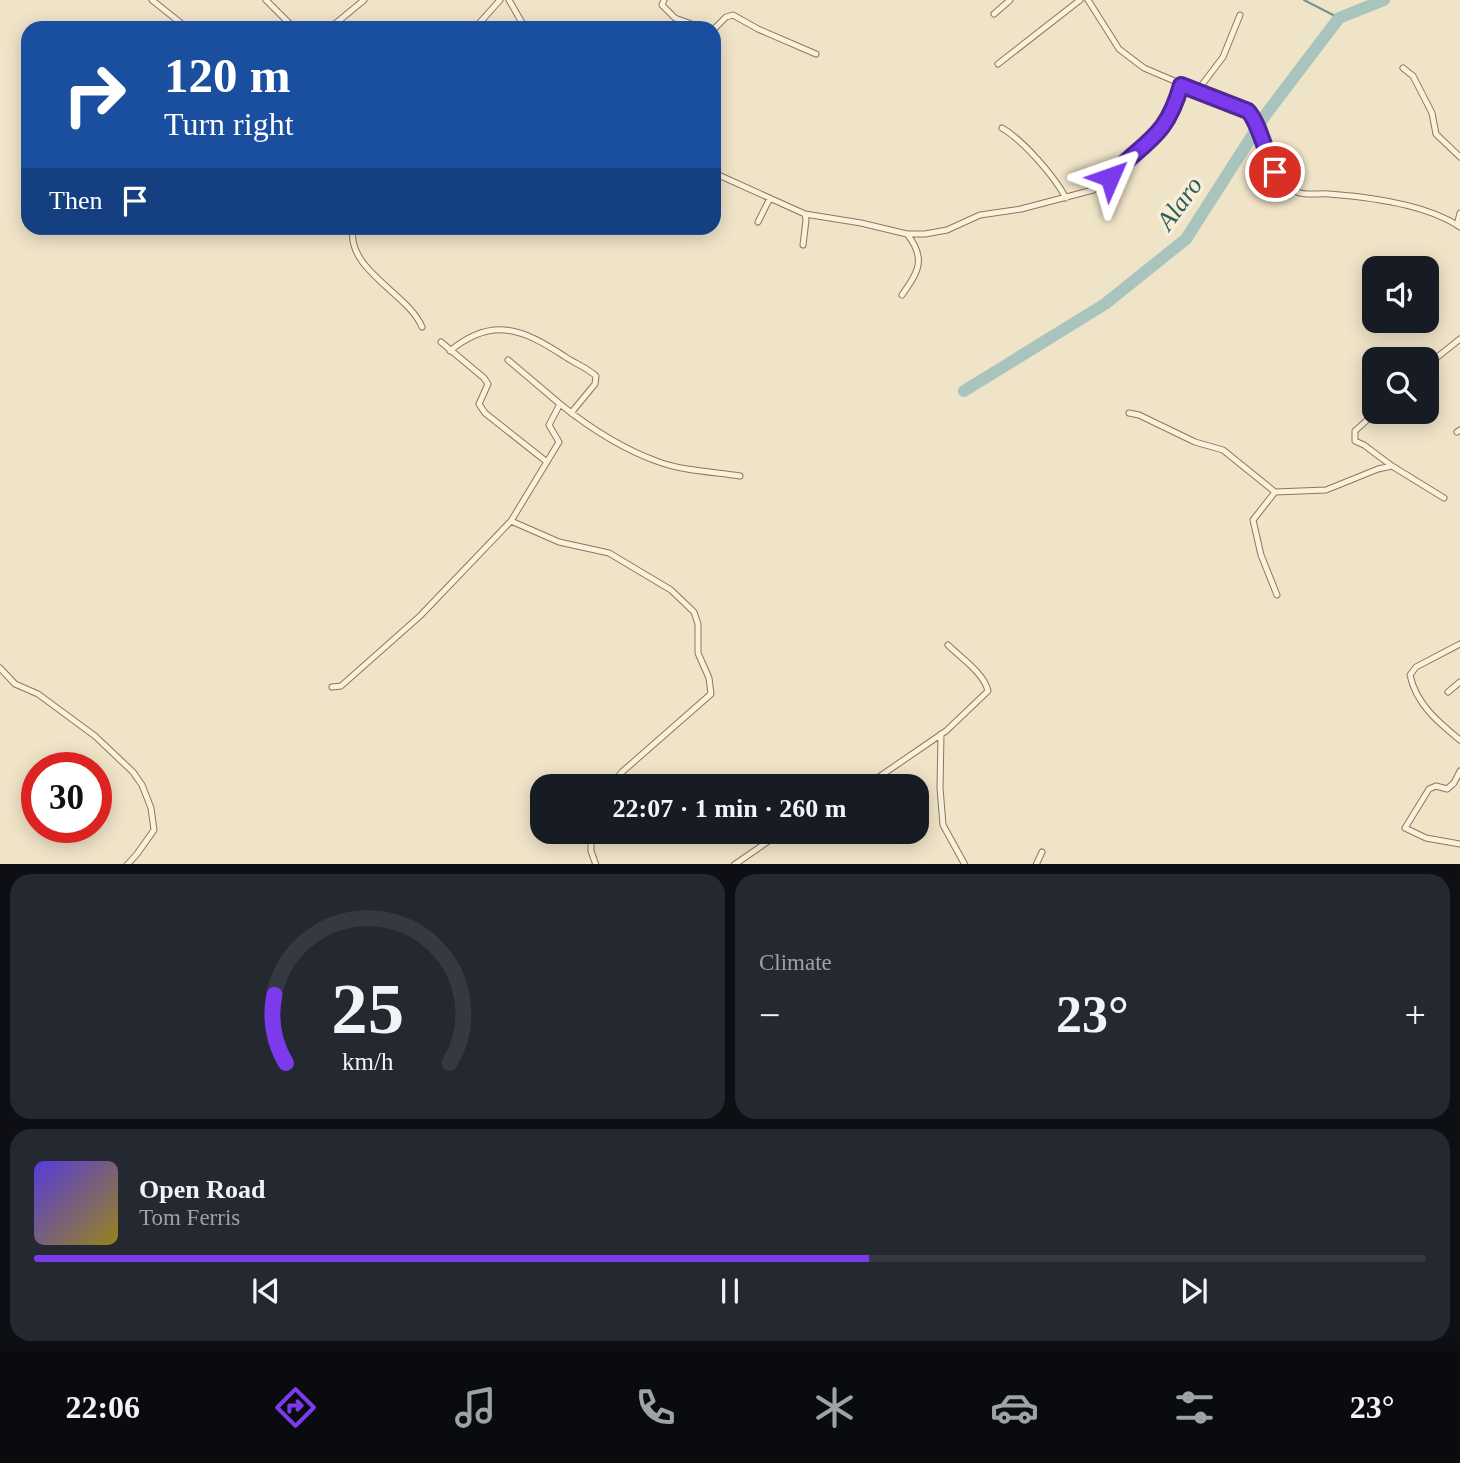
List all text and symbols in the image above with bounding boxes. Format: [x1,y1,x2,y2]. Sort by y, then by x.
text: 120 m [164,48,291,103]
icon: right [49,49,140,140]
text: Turn right [164,106,294,142]
position arrow [1073,140,1147,214]
pin [1245,142,1305,202]
icon: arrive [1256,153,1294,191]
water label: Alaro [1149,171,1208,237]
icon: arrive [116,182,154,220]
text: Then [49,186,102,215]
map controls [1362,256,1439,424]
button: sound [1362,256,1439,333]
button: search [1362,347,1439,424]
speed limit sign: 30 [21,752,112,843]
text: 22:07 · 1 min · 260 m [613,794,847,823]
text: Climate [759,950,832,975]
text: 25 [331,968,404,1049]
text: 23° [1056,986,1129,1043]
text: − [759,994,780,1036]
text: + [1405,994,1426,1036]
text: km/h [342,1047,394,1074]
text: Open Road [139,1175,265,1204]
text: Tom Ferris [139,1205,240,1230]
icon: previous [247,1272,285,1310]
icon: pause [711,1272,749,1310]
icon: next [1175,1272,1213,1310]
icon: directions [271,1383,320,1432]
icon: music [451,1383,500,1432]
icon: phone [631,1383,680,1432]
icon: climate [810,1383,859,1432]
icon: car [990,1383,1039,1432]
icon: filters [1170,1383,1219,1432]
text: 22:06 [65,1389,140,1425]
text: 23° [1350,1389,1395,1425]

